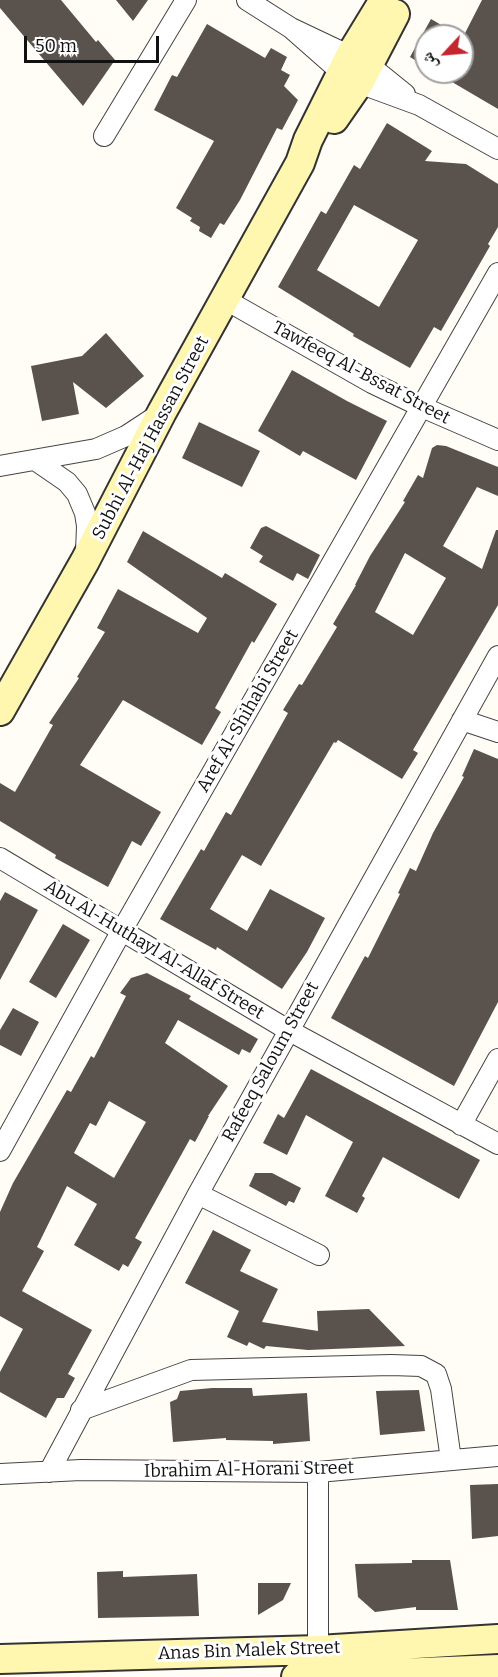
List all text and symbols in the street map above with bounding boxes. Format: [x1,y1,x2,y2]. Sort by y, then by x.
scale bar [27,24,162,62]
north arrow [414,24,474,84]
text: 50 m [35,35,77,57]
text: ش [417,49,441,73]
street label: Tawfeeq Al-Bssat Street [268,317,454,429]
street label: Subhi Al-Haj Hassan Street [88,333,214,543]
street label: Aref Al-Shihabi Street [193,626,303,796]
street label: Abu Al-Huthayl Al-Allaf Street [40,876,268,1024]
street label: Rafeeq Saloum Street [218,978,324,1146]
street label: Ibrahim Al-Horani Street [144,1457,354,1483]
street label: Anas Bin Malek Street [157,1637,341,1665]

